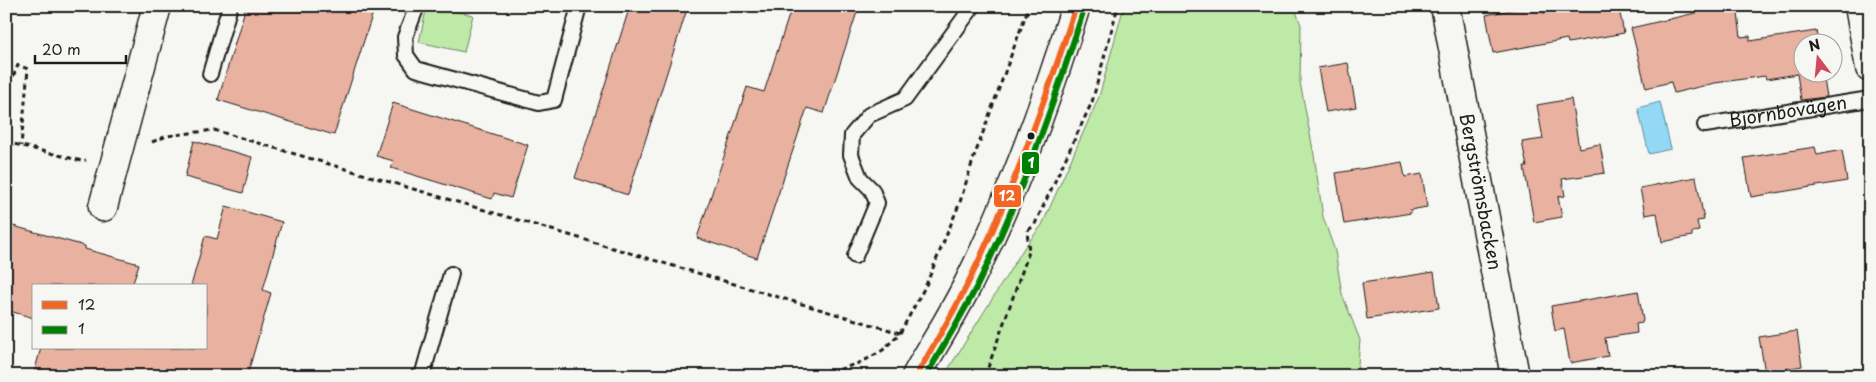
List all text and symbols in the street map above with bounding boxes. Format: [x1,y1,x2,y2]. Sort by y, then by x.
scale bar [35,32,126,64]
north arrow [1794,32,1844,82]
text: N [1806,33,1823,57]
text: 20 m [42,37,81,60]
street label: Björnbovägen [1727,88,1849,133]
street label: Bergströmsbacken [1454,111,1510,272]
unlabelled marker [1026,131,1036,141]
line badge: 1 [1021,151,1040,175]
text: 1 [1028,152,1035,173]
line badge: 12 [993,184,1022,208]
text: 12 [999,185,1015,206]
legend [32,284,208,350]
text: 12 [78,292,95,315]
text: 1 [78,316,85,339]

